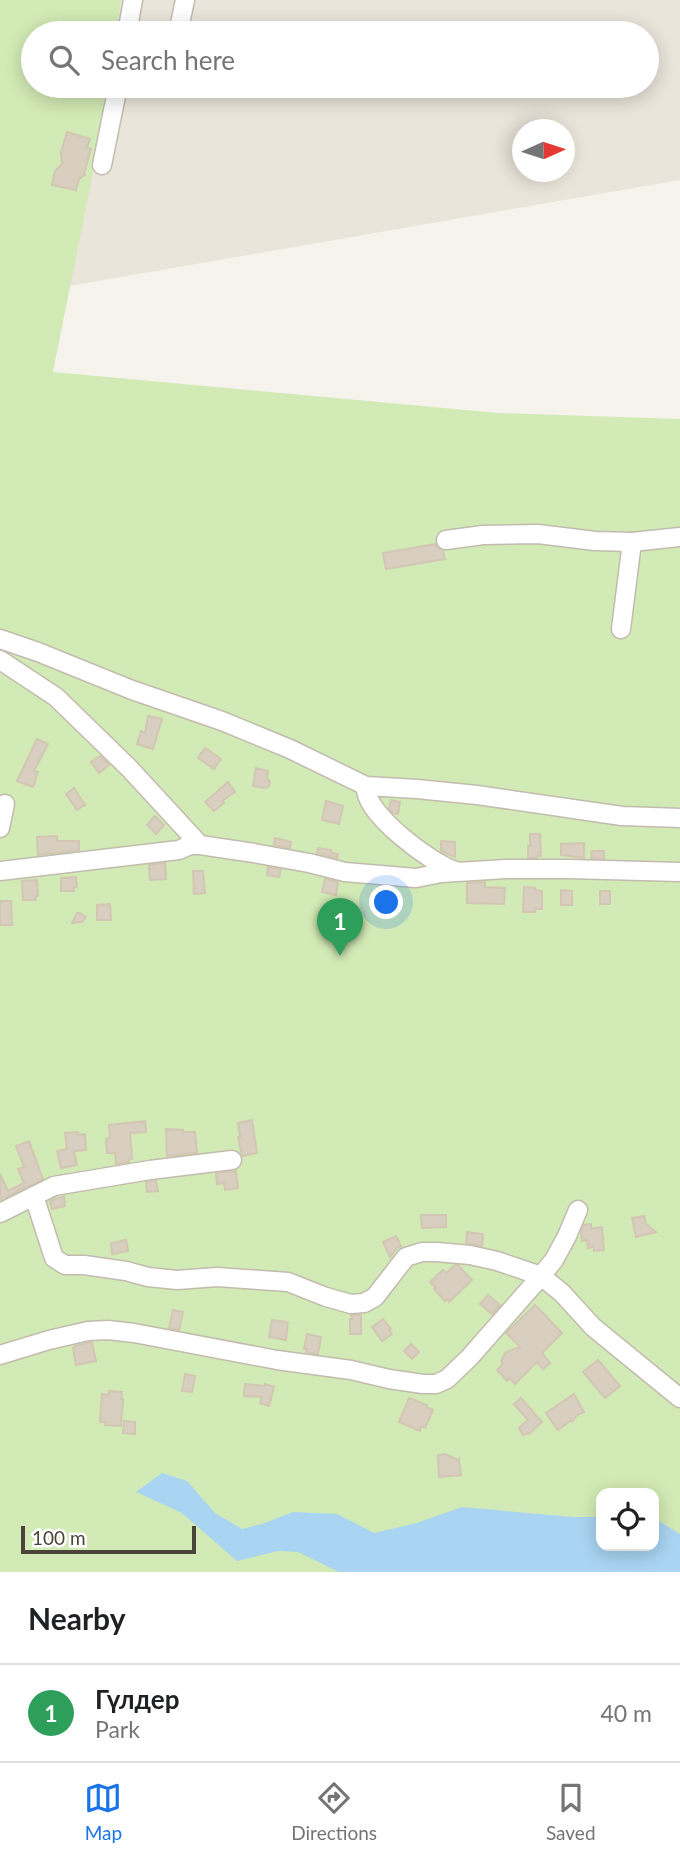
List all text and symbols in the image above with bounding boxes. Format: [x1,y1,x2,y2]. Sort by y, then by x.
search box [21,21,659,98]
icon: search [45,41,83,79]
text: Search here [101,44,235,76]
north arrow [512,119,575,182]
your location [369,885,403,919]
pin: 1 [317,898,363,956]
map controls [596,1488,659,1551]
button: locate [596,1488,659,1551]
scale bar [21,1523,196,1555]
text: 100 m [32,1526,86,1549]
text: Nearby [28,1600,126,1636]
text: Гүлдер [95,1683,179,1715]
text: 1 [44,1699,58,1727]
text: 40 m [601,1699,652,1727]
text: Park [95,1715,140,1743]
tab: Map [84,1779,122,1844]
tab: Directions [291,1779,377,1844]
tab: Saved [546,1779,596,1844]

